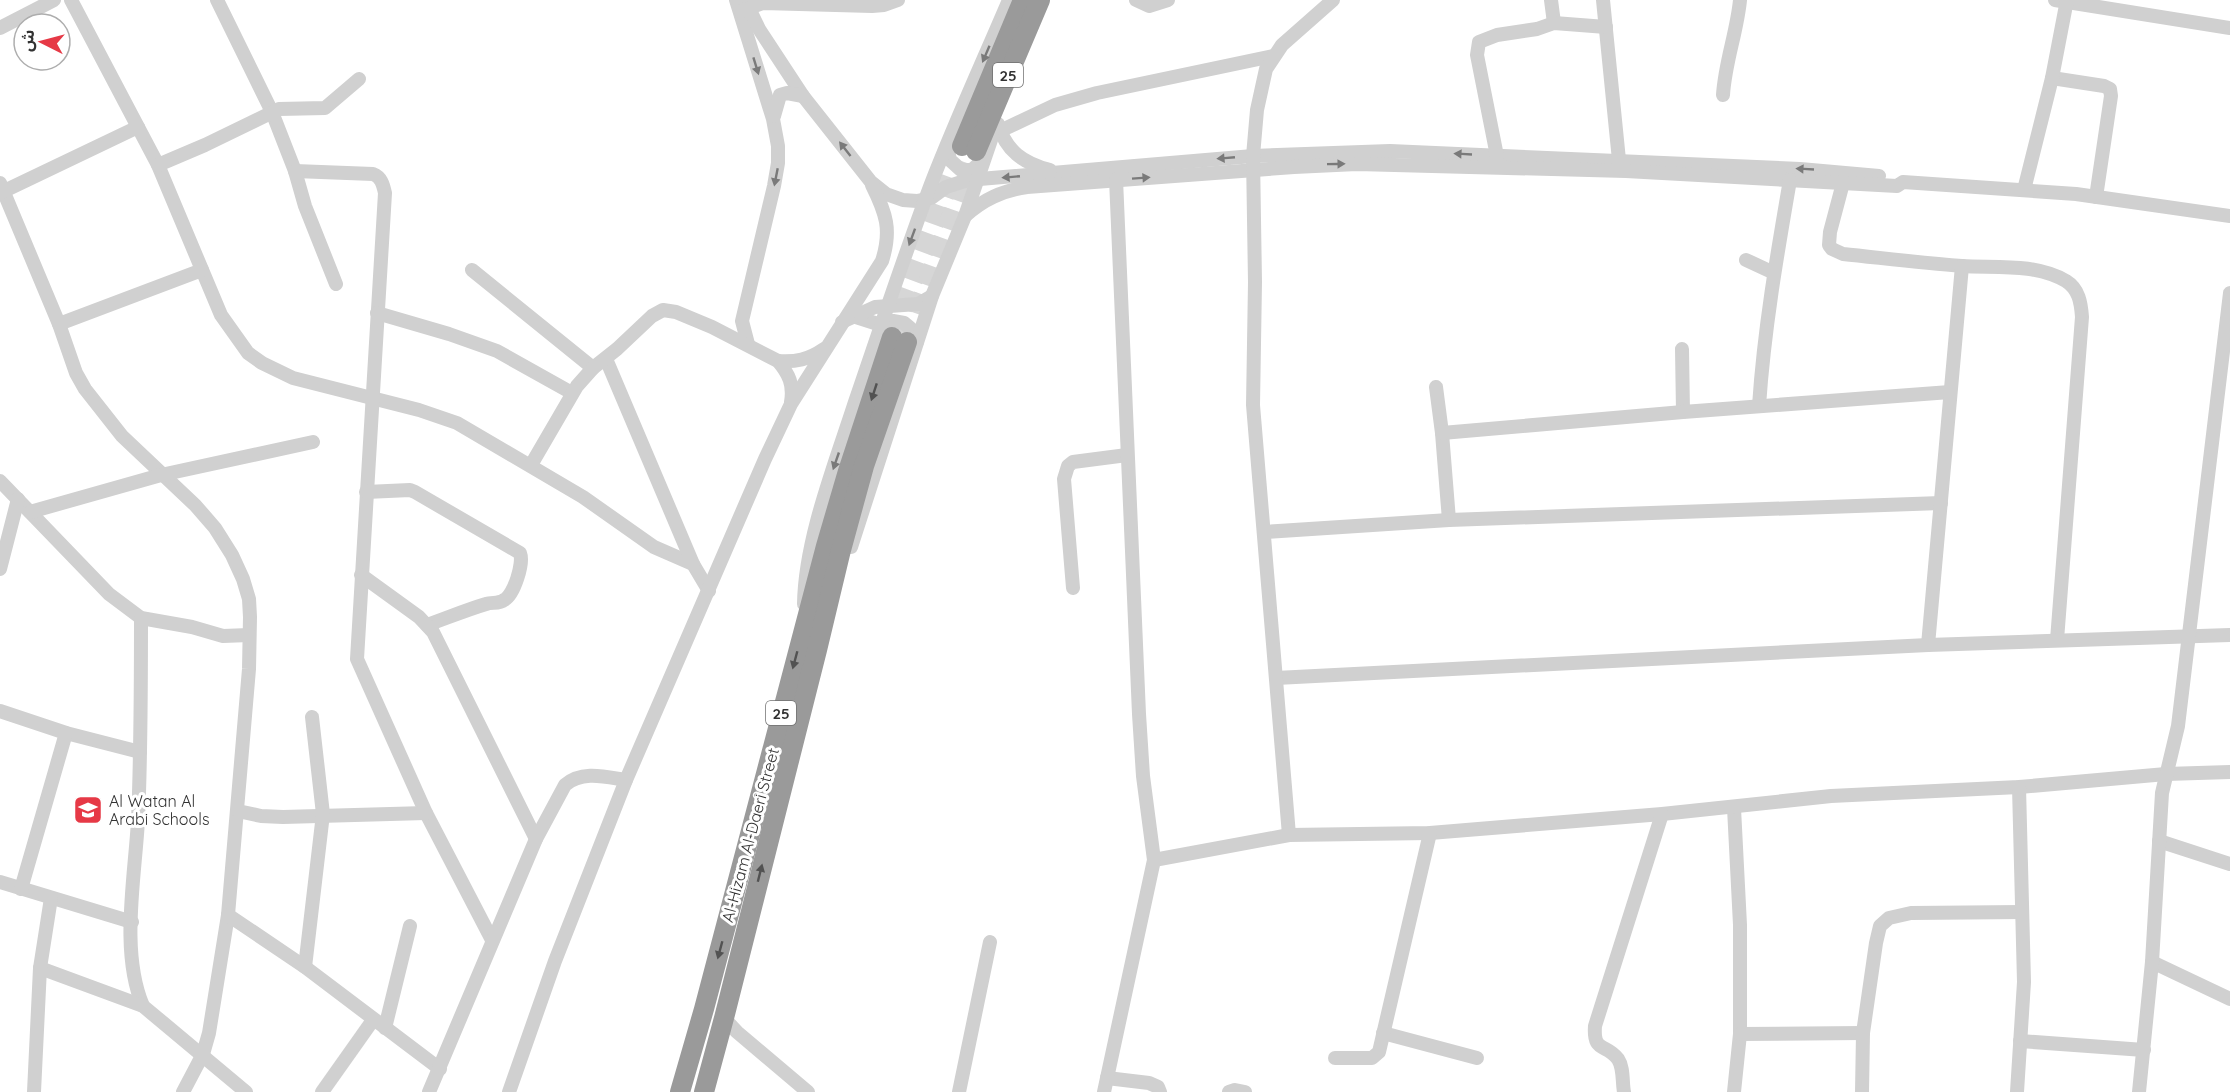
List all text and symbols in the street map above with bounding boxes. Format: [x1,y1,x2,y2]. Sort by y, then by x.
north arrow [12,12,72,72]
text: ش [16,28,38,52]
one-way arrow [981,45,990,63]
one-way arrow [752,57,762,75]
road number: 25 [993,63,1023,87]
one-way arrow [839,142,851,157]
one-way arrow [1454,150,1473,159]
one-way arrow [1217,153,1236,163]
one-way arrow [1326,160,1345,169]
one-way arrow [1795,165,1814,174]
one-way arrow [771,168,780,187]
one-way arrow [1002,172,1021,181]
one-way arrow [1132,173,1151,182]
one-way arrow [907,228,917,246]
one-way arrow [869,383,878,401]
one-way arrow [830,452,840,470]
one-way arrow [790,650,800,669]
road number: 25 [766,701,796,725]
street label: Al-Hizam Al-Daeri Street [717,746,783,924]
place label: Al Watan Al Arabi Schools [109,791,209,829]
school or university icon: Al Watan Al Arabi Schools [72,794,104,826]
one-way arrow [756,864,766,882]
one-way arrow [714,941,724,959]

